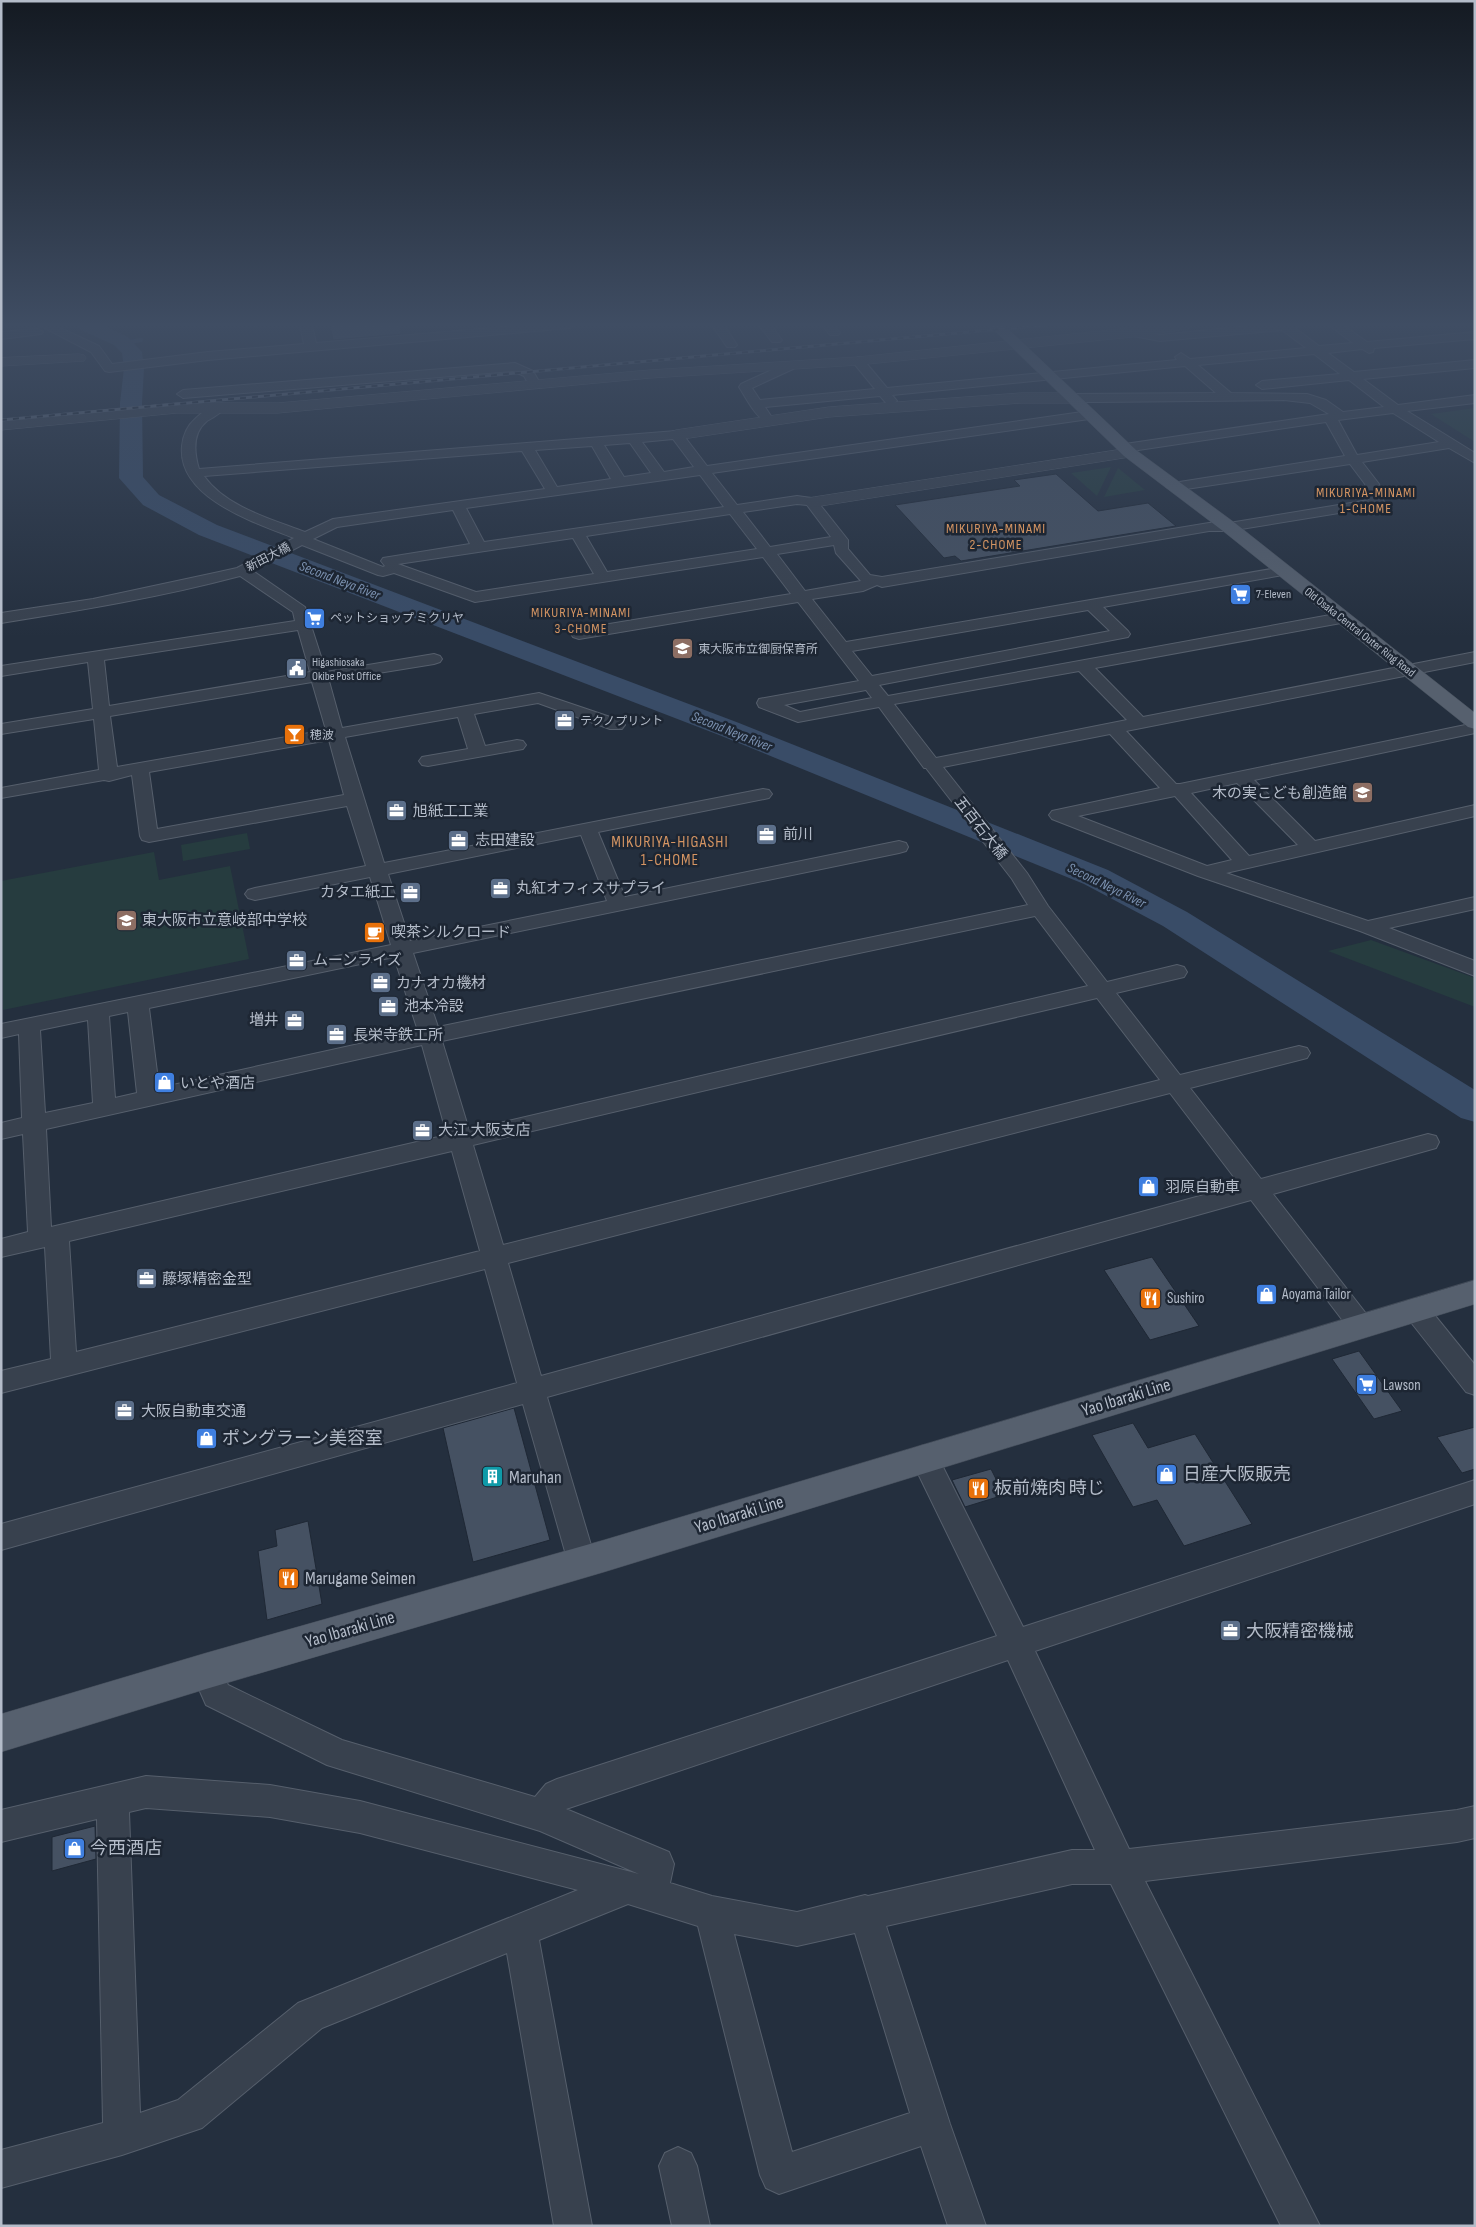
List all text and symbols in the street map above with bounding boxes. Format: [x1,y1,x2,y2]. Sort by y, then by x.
district label: MIKURIYA-MINAMI 1-CHOME [1316,484,1416,517]
district label: MIKURIYA-MINAMI 2-CHOME [946,520,1046,553]
street label: 新田大橋 [243,540,293,575]
water label: Second Neya River [297,557,384,604]
supermarket icon: 7-Eleven [1228,582,1252,606]
street label: Old Osaka Central Outer Ring Road [1301,584,1418,680]
place label: 7-Eleven [1256,587,1291,602]
district label: MIKURIYA-MINAMI 3-CHOME [531,604,631,637]
supermarket icon: ペットショップ ミクリヤ [302,606,326,630]
place label: ペットショップ ミクリヤ [330,611,464,626]
school or university icon: 東大阪市立御厨保育所 [670,637,694,661]
place label: 東大阪市立御厨保育所 [698,642,818,657]
place label: Higashiosaka Okibe Post Office [312,655,381,684]
public building icon: Higashiosaka Okibe Post Office [284,657,308,681]
water label: Second Neya River [689,708,775,756]
office icon: テクノプリント [552,709,576,733]
place label: テクノプリント [580,714,663,729]
bar icon: 穂波 [282,723,306,747]
place label: 穂波 [310,728,334,743]
school or university icon: 木の実こども創造館 [1351,781,1375,805]
place label: 木の実こども創造館 [1212,784,1347,803]
street label: 五百石大橋 [950,793,1011,864]
office icon: 旭紙工工業 [385,799,409,823]
place label: 旭紙工工業 [413,802,488,821]
office icon: 前川 [755,822,779,846]
place label: 前川 [783,825,813,844]
office icon: 志田建設 [447,828,471,852]
place label: 志田建設 [475,831,535,850]
district label: MIKURIYA-HIGASHI 1-CHOME [611,833,729,870]
water label: Second Neya River [1065,859,1150,912]
office icon: 丸紅オフィスサプライ [488,876,512,900]
place label: 丸紅オフィスサプライ [516,879,666,898]
office icon: カタエ紙工 [399,880,423,904]
place label: カタエ紙工 [320,883,395,902]
school or university icon: 東大阪市立意岐部中学校 [114,908,138,932]
place label: 東大阪市立意岐部中学校 [142,911,307,930]
cafe icon: 喫茶シルクロード [363,920,387,944]
place label: 喫茶シルクロード [391,923,511,942]
office icon: ムーンライズ [285,948,309,972]
place label: ムーンライズ [313,951,402,970]
office icon: カナオカ機材 [368,971,392,995]
place label: カナオカ機材 [396,974,486,993]
office icon: 池本冷設 [376,994,400,1018]
place label: 池本冷設 [404,997,464,1016]
office icon: 増井 [283,1008,307,1032]
place label: 増井 [249,1011,279,1030]
office icon: 長栄寺鉄工所 [325,1023,349,1047]
place label: 長栄寺鉄工所 [353,1026,443,1045]
shop icon: いとや酒店 [152,1071,176,1095]
place label: いとや酒店 [180,1074,255,1093]
office icon: 大江 大阪支店 [410,1118,434,1142]
place label: 大江 大阪支店 [438,1121,530,1140]
shop icon: 羽原自動車 [1137,1175,1161,1199]
place label: 羽原自動車 [1165,1178,1240,1197]
office icon: 藤塚精密金型 [134,1267,158,1291]
place label: 藤塚精密金型 [162,1270,252,1289]
shop icon: Aoyama Tailor [1254,1282,1278,1306]
place label: Aoyama Tailor [1281,1285,1352,1304]
restaurant icon: Sushiro [1139,1286,1163,1310]
place label: Sushiro [1167,1289,1205,1308]
supermarket icon: Lawson [1355,1373,1379,1397]
street label: Yao Ibaraki Line [1079,1374,1173,1421]
place label: Lawson [1383,1376,1421,1395]
office icon: 大阪自動車交通 [113,1399,137,1423]
place label: 大阪自動車交通 [141,1402,246,1421]
shop icon: ポングラーン美容室 [194,1426,218,1450]
place label: ポングラーン美容室 [222,1428,383,1449]
shop icon: 日産大阪販売 [1155,1462,1179,1486]
place label: 日産大阪販売 [1183,1464,1291,1485]
building icon: Maruhan [481,1465,505,1489]
place label: Maruhan [509,1467,562,1488]
restaurant icon: 板前焼肉 時じ [966,1476,990,1500]
place label: 板前焼肉 時じ [994,1478,1105,1499]
street label: Yao Ibaraki Line [692,1491,786,1538]
restaurant icon: Marugame Seimen [277,1566,301,1590]
place label: Marugame Seimen [305,1568,416,1589]
street label: Yao Ibaraki Line [303,1607,397,1652]
office icon: 大阪精密機械 [1218,1619,1242,1643]
place label: 大阪精密機械 [1246,1621,1354,1642]
shop icon: 今西酒店 [62,1836,86,1860]
place label: 今西酒店 [90,1838,162,1859]

